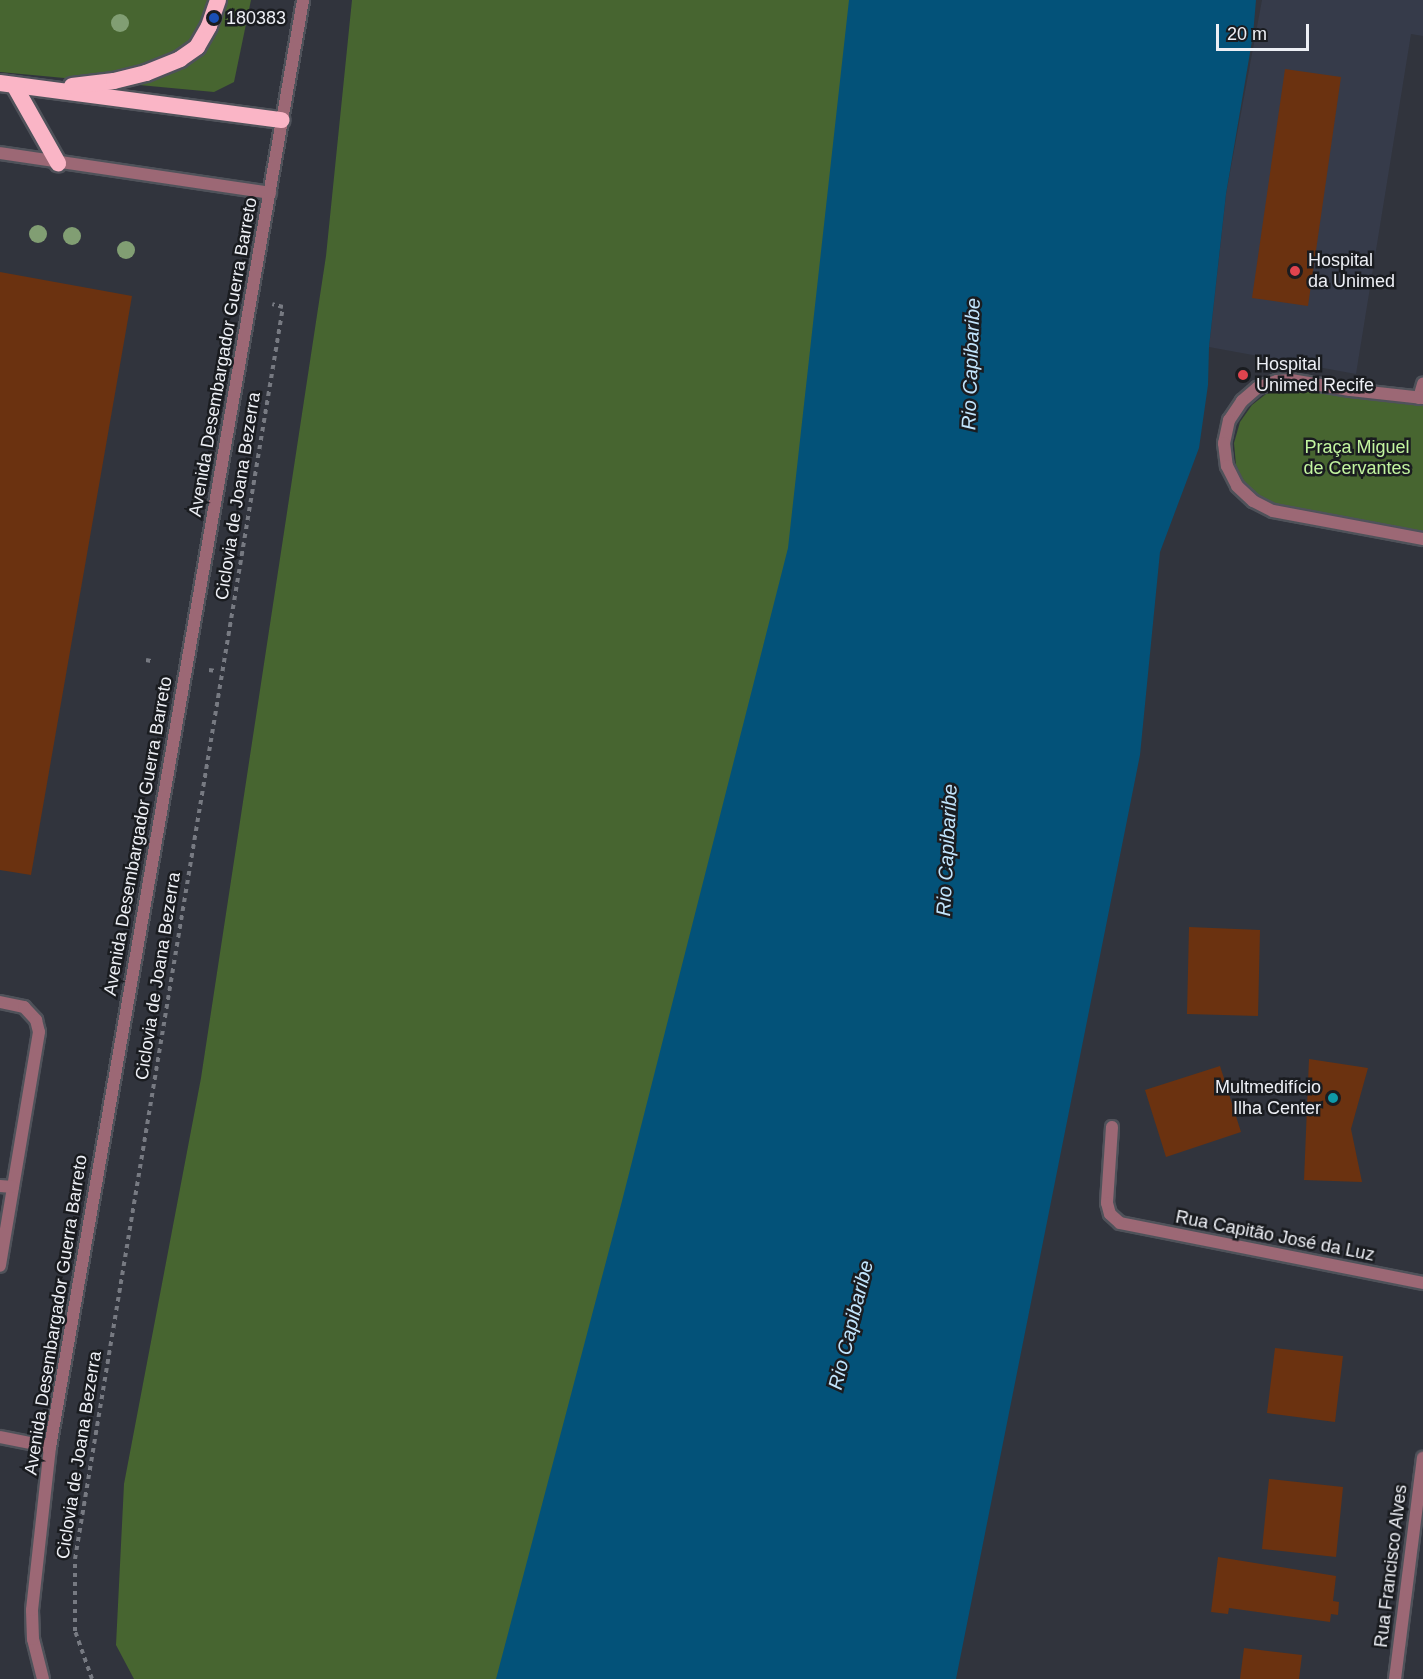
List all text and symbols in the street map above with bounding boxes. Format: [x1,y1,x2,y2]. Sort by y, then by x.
place label: 180383 [226,7,286,29]
marker: 180383 [207,11,221,25]
scale bar [1219,12,1312,50]
text: 20 m [1227,24,1267,44]
street label: Avenida Desembargador Guerra Barreto [184,196,262,518]
place label: Hospital da Unimed [1308,250,1395,292]
marker: Hospital da Unimed [1286,262,1304,280]
water label: Rio Capibaribe [957,297,985,431]
place label: Hospital Unimed Recife [1256,354,1374,397]
marker: Hospital Unimed Recife [1234,366,1252,384]
street label: Ciclovia de Joana Bezerra [211,391,265,601]
park label: Praça Miguel de Cervantes [1303,437,1411,480]
street label: Avenida Desembargador Guerra Barreto [99,675,177,997]
water label: Rio Capibaribe [932,783,962,917]
street label: Ciclovia de Joana Bezerra [131,871,185,1081]
place label: Multmedifício Ilha Center [1215,1077,1321,1120]
marker: Multmedifício Ilha Center [1326,1091,1340,1105]
street label: Avenida Desembargador Guerra Barreto [20,1153,92,1477]
street label: Rua Capitão José da Luz [1174,1206,1376,1266]
water label: Rio Capibaribe [823,1258,879,1392]
street label: Ciclovia de Joana Bezerra [52,1350,106,1560]
street label: Rua Francisco Alves [1370,1483,1412,1649]

